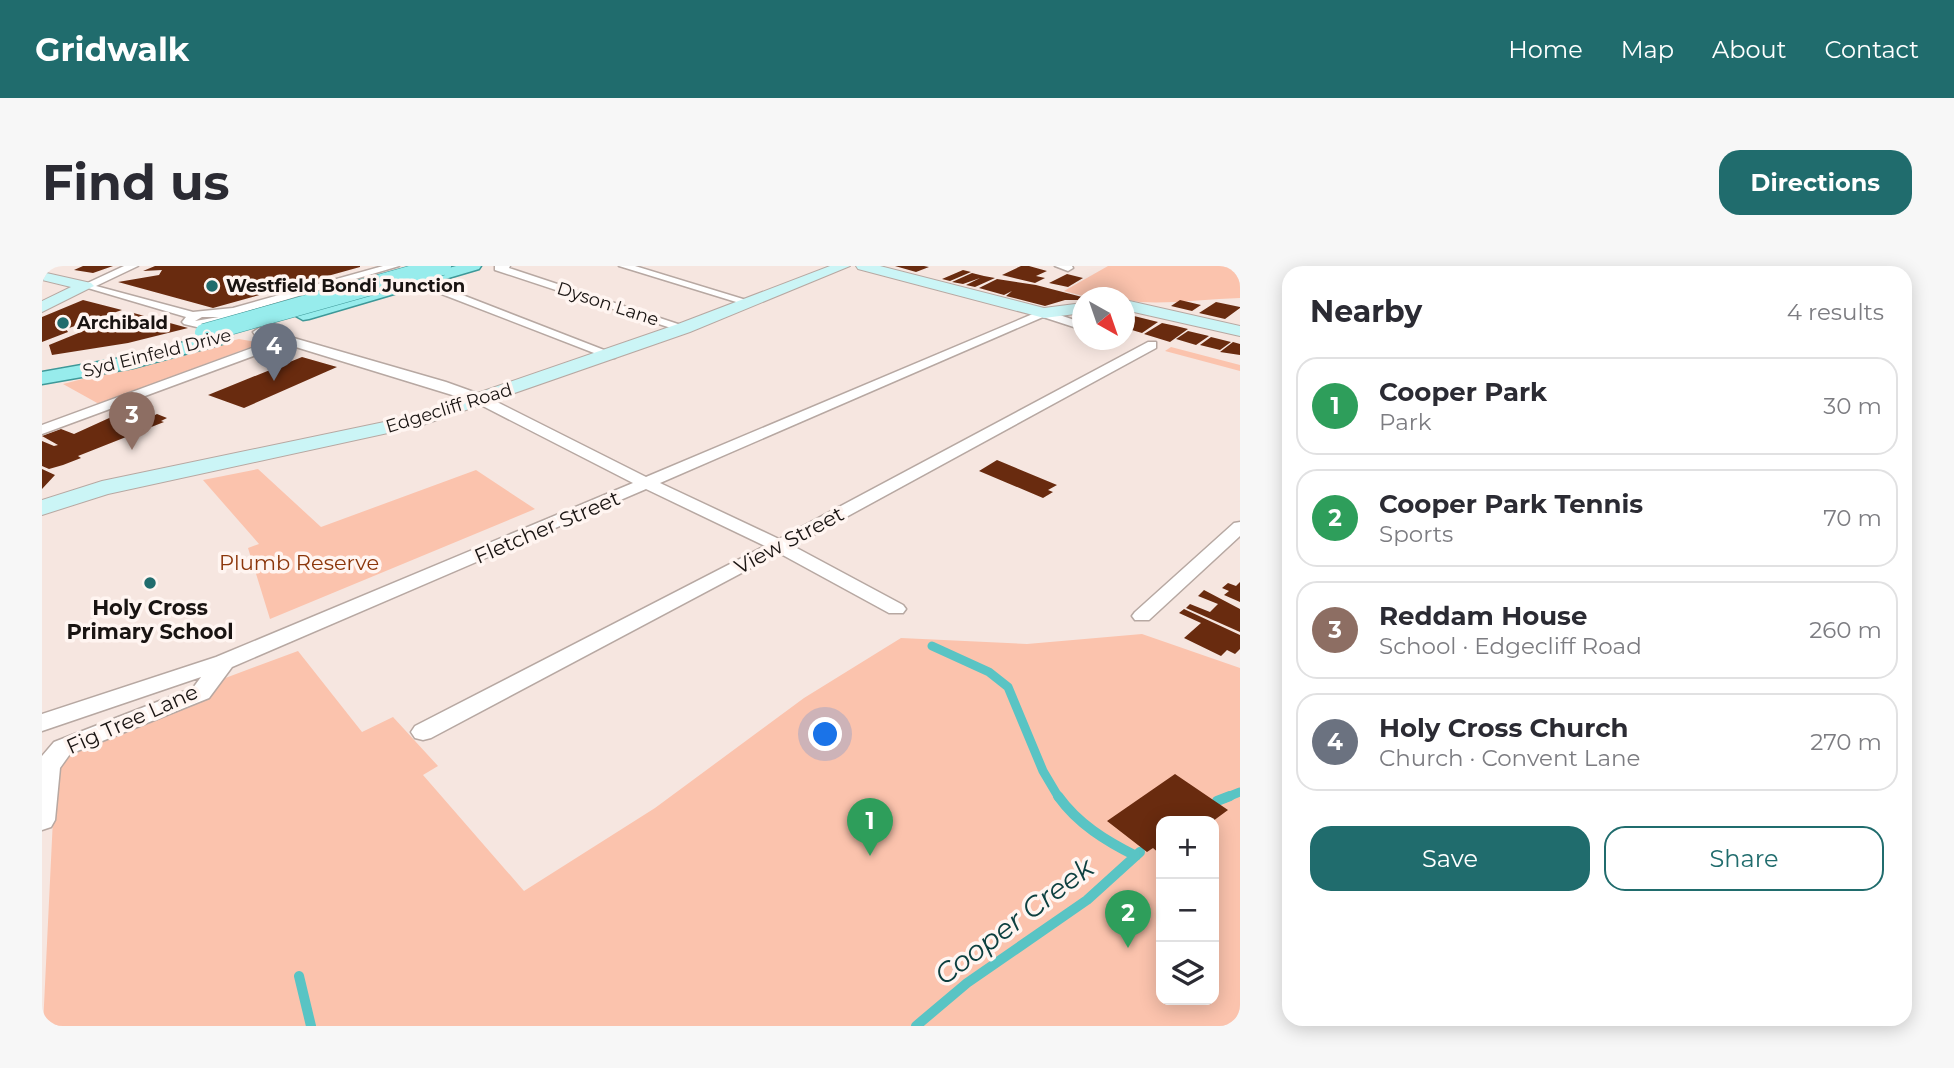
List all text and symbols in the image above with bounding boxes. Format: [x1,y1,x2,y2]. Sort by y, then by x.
text: Gridwalk [35,29,189,69]
text: Home [1508,35,1583,64]
text: Map [1621,35,1674,64]
text: About [1712,35,1786,64]
text: Contact [1824,35,1919,64]
button: Directions [1719,150,1912,215]
text: Find us [42,153,230,212]
place label: Westfield Bondi Junction [226,275,465,297]
street label: Dyson Lane [554,277,662,331]
marker: Westfield Bondi Junction [204,278,220,294]
north arrow [1072,287,1135,350]
text: Nearby [1310,293,1422,330]
text: 4 results [1787,298,1884,326]
place label: Archibald [76,312,168,334]
marker: Archibald [55,315,71,331]
pin: 4 [251,323,297,381]
street label: Syd Einfeld Drive [80,324,234,382]
text: Cooper Park [1379,376,1547,408]
street label: Edgecliff Road [383,378,515,438]
pin: 3 [109,392,155,450]
text: 1 [1330,392,1340,420]
text: 30 m [1823,392,1882,420]
text: Park [1379,408,1432,436]
street label: Fletcher Street [470,485,624,569]
text: Cooper Park Tennis [1379,488,1643,520]
street label: View Street [730,501,848,579]
text: 2 [1328,504,1342,532]
text: 70 m [1823,504,1882,532]
text: Sports [1379,520,1453,548]
park label: Plumb Reserve [219,550,379,575]
marker: Holy Cross Primary School [142,575,158,591]
place label: Holy Cross Primary School [66,595,234,644]
text: Reddam House [1379,600,1587,632]
text: 3 [1328,616,1342,644]
text: 260 m [1809,616,1882,644]
text: School · Edgecliff Road [1379,632,1642,660]
street label: Fig Tree Lane [62,679,202,759]
text: Holy Cross Church [1379,712,1628,744]
your location [808,717,842,751]
text: 4 [1327,728,1343,756]
text: 270 m [1810,728,1882,756]
text: Church · Convent Lane [1379,744,1640,772]
pin: 1 [847,798,893,856]
map controls [1156,816,1219,1005]
button: + [1156,816,1219,879]
button: Save [1310,826,1590,891]
button: Share [1604,826,1884,891]
water label: Cooper Creek [928,849,1101,992]
button: − [1156,879,1219,942]
pin: 2 [1105,890,1151,948]
button: layers [1156,942,1219,1005]

